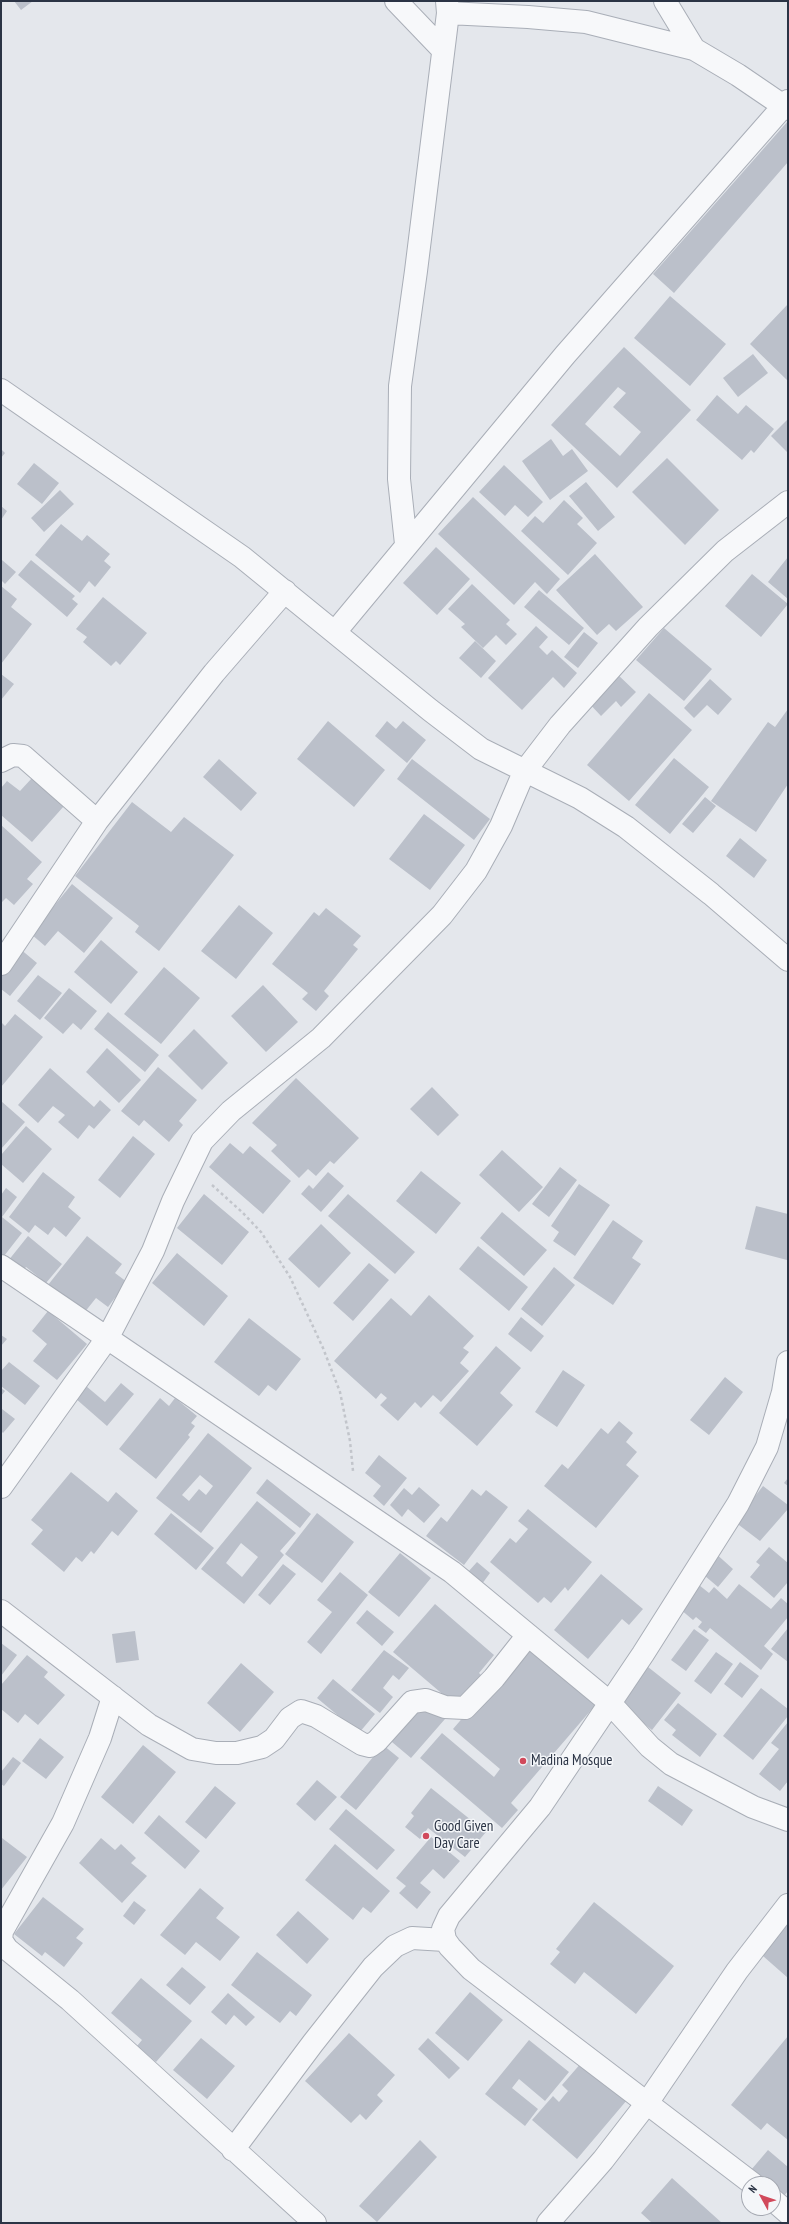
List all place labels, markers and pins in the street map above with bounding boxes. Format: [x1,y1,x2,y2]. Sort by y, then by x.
place label: Madina Mosque [531,1752,612,1770]
marker: Madina Mosque [518,1756,528,1766]
place label: Good Given Day Care [434,1818,493,1853]
marker: Good Given Day Care [421,1831,431,1841]

